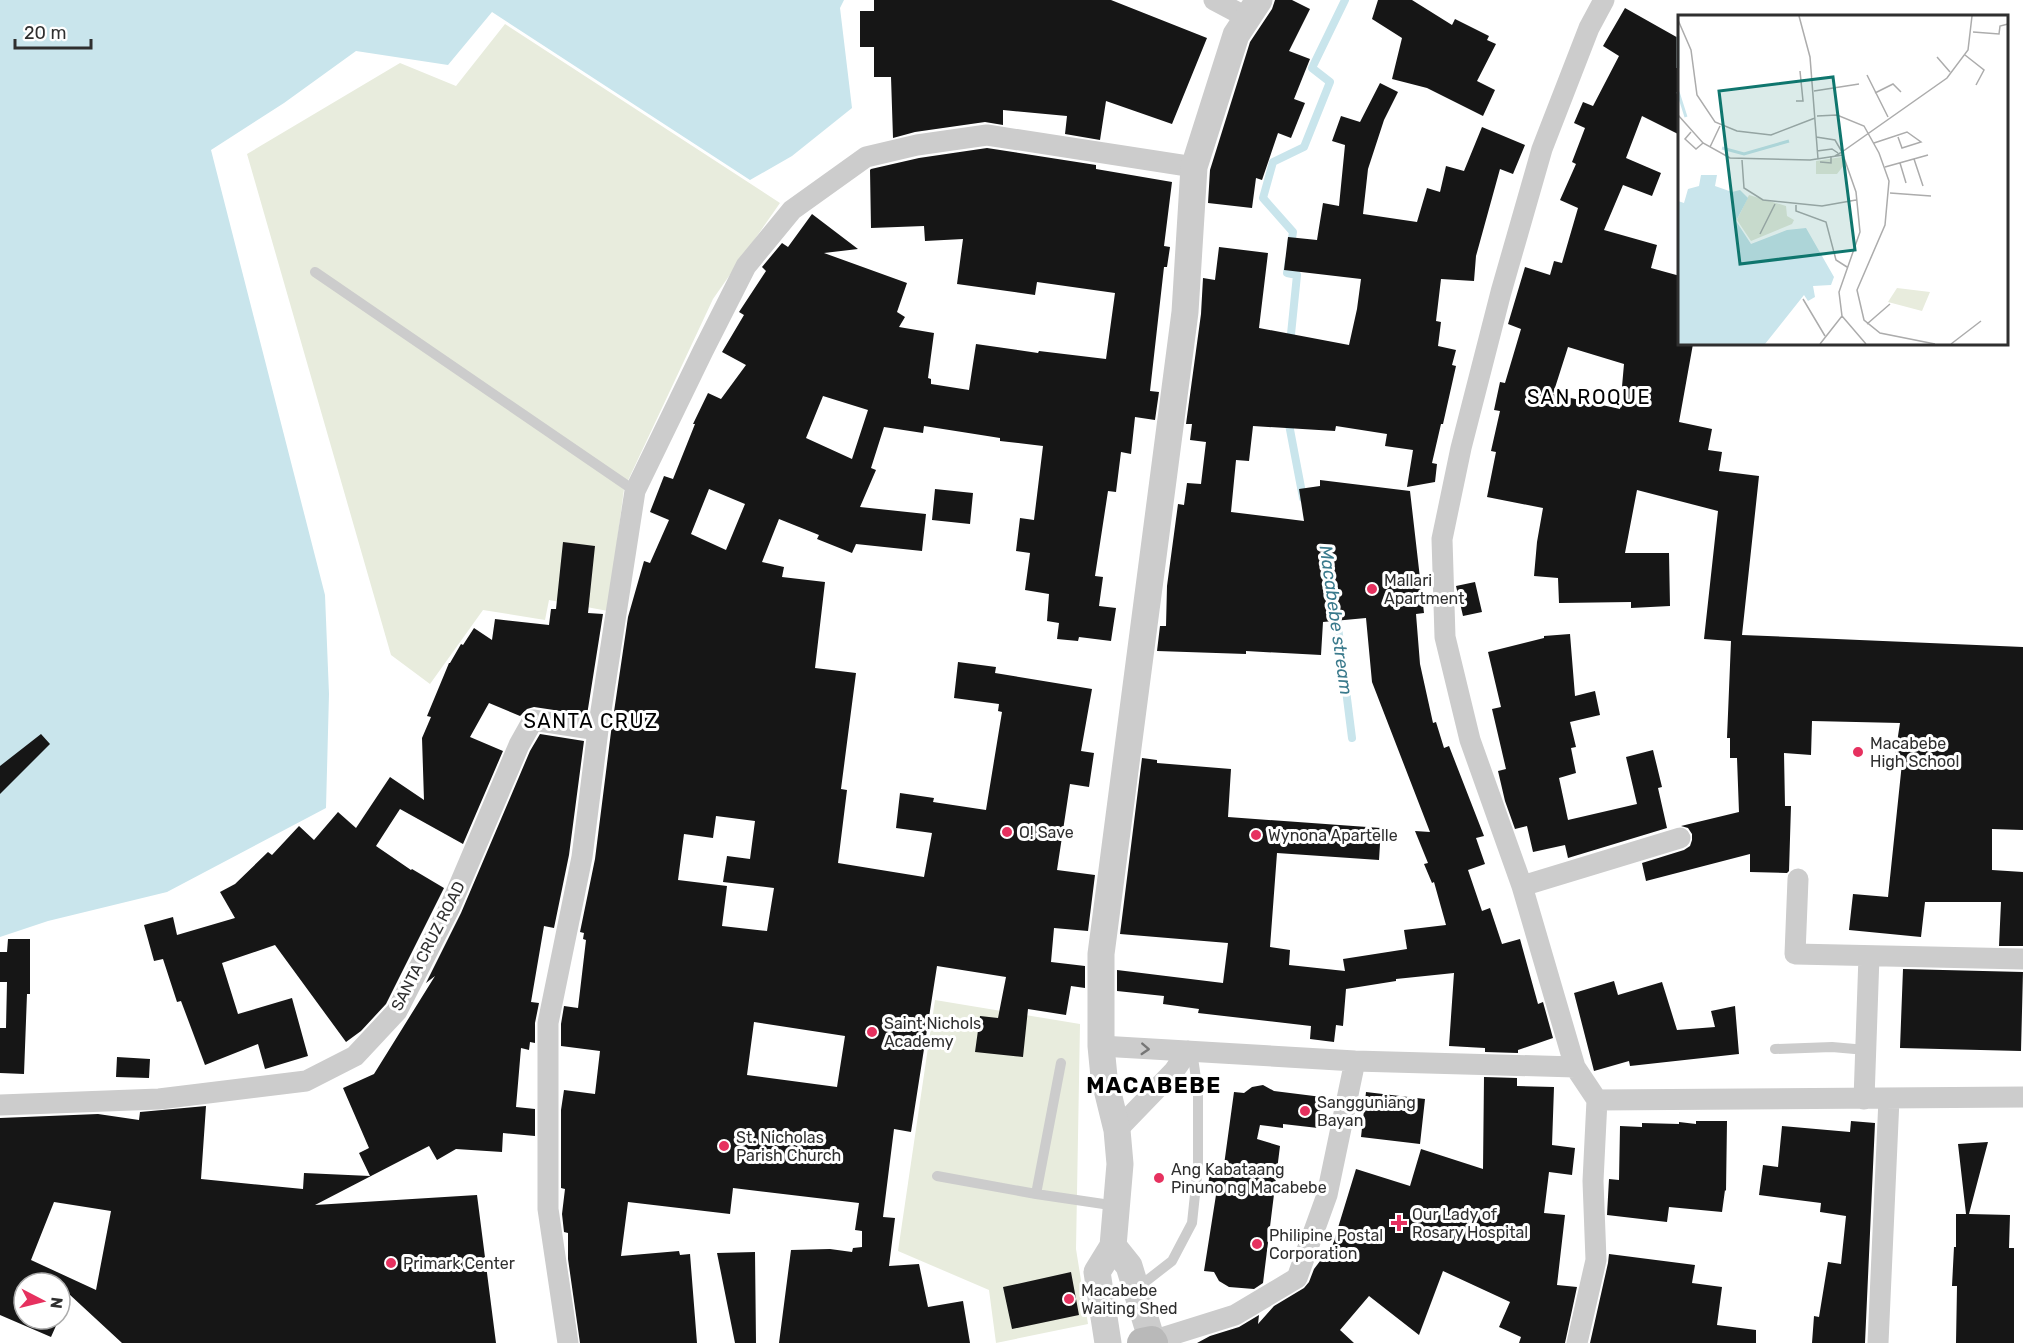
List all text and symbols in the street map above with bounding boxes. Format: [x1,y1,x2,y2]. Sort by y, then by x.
scale bar [15,12,92,50]
inset map [1678,15,2008,345]
text: 20 m [24,22,66,44]
district label: SAN ROQUE [1527,385,1651,409]
water label: Macabebe stream [1315,544,1357,696]
place label: Mallari Apartment [1384,571,1464,608]
marker: Mallari Apartment [1365,582,1379,596]
district label: SANTA CRUZ [524,709,658,733]
place label: Macabebe High School [1870,734,1959,771]
marker: Macabebe High School [1851,745,1865,759]
place label: O! Save [1019,823,1074,842]
marker: O! Save [1000,825,1014,839]
place label: Wynona Apartelle [1268,826,1398,845]
marker: Wynona Apartelle [1249,828,1263,842]
street label: SANTA CRUZ ROAD [387,878,469,1014]
place label: Saint Nichols Academy [884,1014,981,1051]
marker: Saint Nichols Academy [865,1025,879,1039]
one-way arrow [1140,1042,1149,1055]
district label: MACABEBE [1086,1072,1222,1099]
place label: Sangguniang Bayan [1317,1093,1416,1130]
marker: Sangguniang Bayan [1298,1104,1312,1118]
place label: St. Nicholas Parish Church [736,1128,841,1165]
marker: St. Nicholas Parish Church [717,1139,731,1153]
place label: Ang Kabataang Pinuno ng Macabebe [1171,1160,1327,1197]
marker: Ang Kabataang Pinuno ng Macabebe [1152,1171,1166,1185]
place label: Our Lady of Rosary Hospital [1412,1205,1528,1242]
marker: Our Lady of Rosary Hospital [1390,1214,1408,1232]
place label: Philipine Postal Corporation [1269,1226,1383,1263]
marker: Philipine Postal Corporation [1250,1237,1264,1251]
place label: Primark Center [403,1254,515,1273]
marker: Primark Center [384,1256,398,1270]
north arrow [12,1271,72,1331]
place label: Macabebe Waiting Shed [1081,1281,1178,1318]
marker: Macabebe Waiting Shed [1062,1292,1076,1306]
text: N [46,1296,67,1310]

